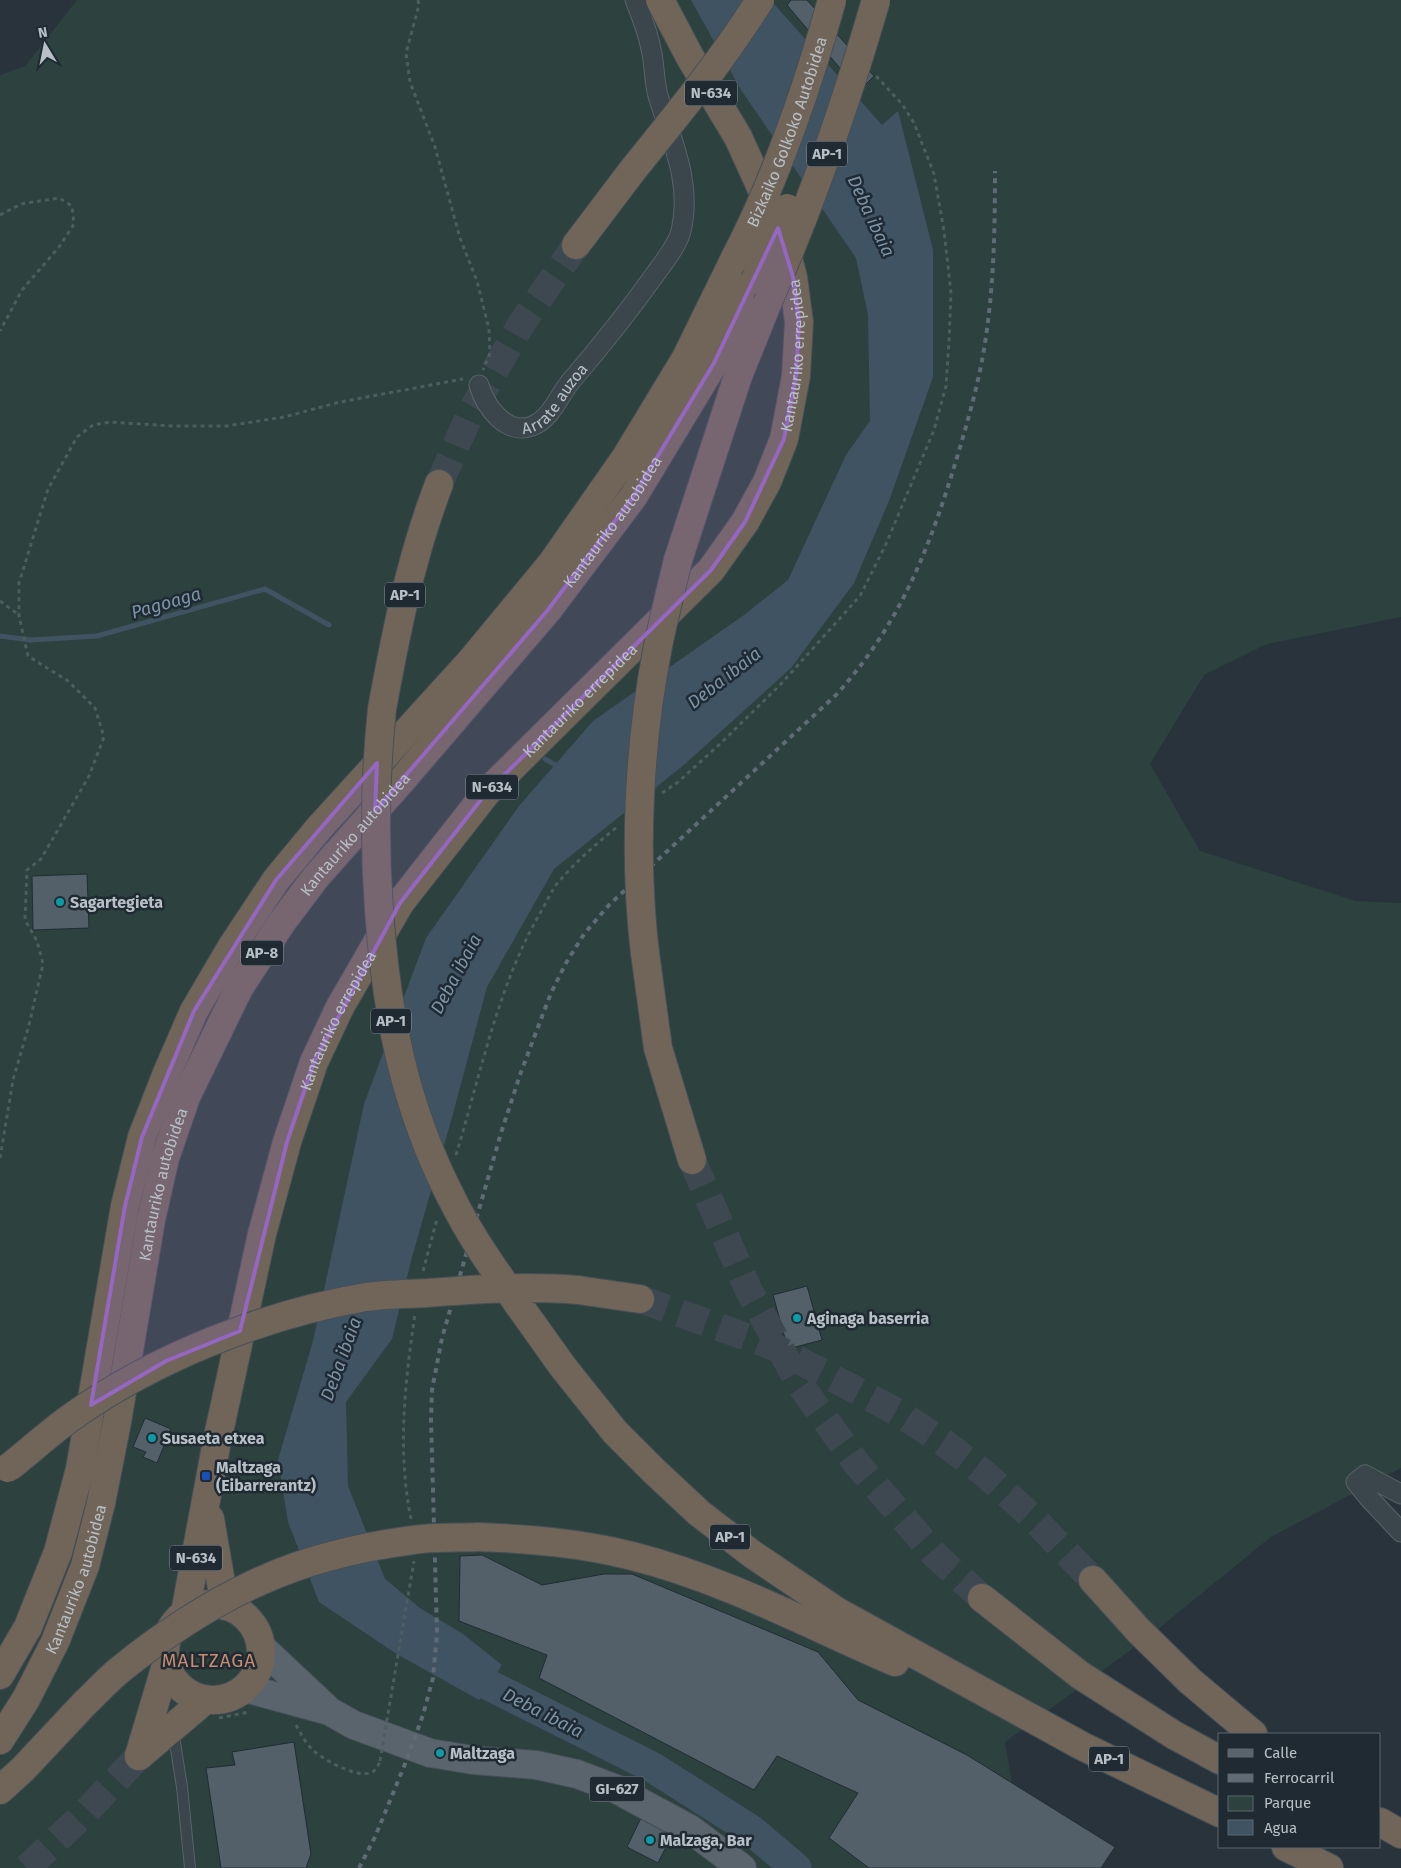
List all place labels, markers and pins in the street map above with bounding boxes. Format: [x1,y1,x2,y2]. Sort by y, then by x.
place label: Sagartegieta [70,893,163,912]
marker: Sagartegieta [54,896,66,908]
place label: Aginaga baserria [806,1309,930,1328]
marker: Aginaga baserria [791,1312,803,1324]
place label: Susaeta etxea [162,1429,265,1448]
marker: Susaeta etxea [146,1432,158,1444]
place label: Maltzaga (Eibarrerantz) [216,1458,316,1495]
marker: Maltzaga (Eibarrerantz) [200,1470,212,1482]
place label: Maltzaga [450,1744,515,1763]
marker: Maltzaga [434,1747,446,1759]
place label: Malzaga, Bar [660,1831,752,1850]
marker: Malzaga, Bar [644,1834,656,1846]

